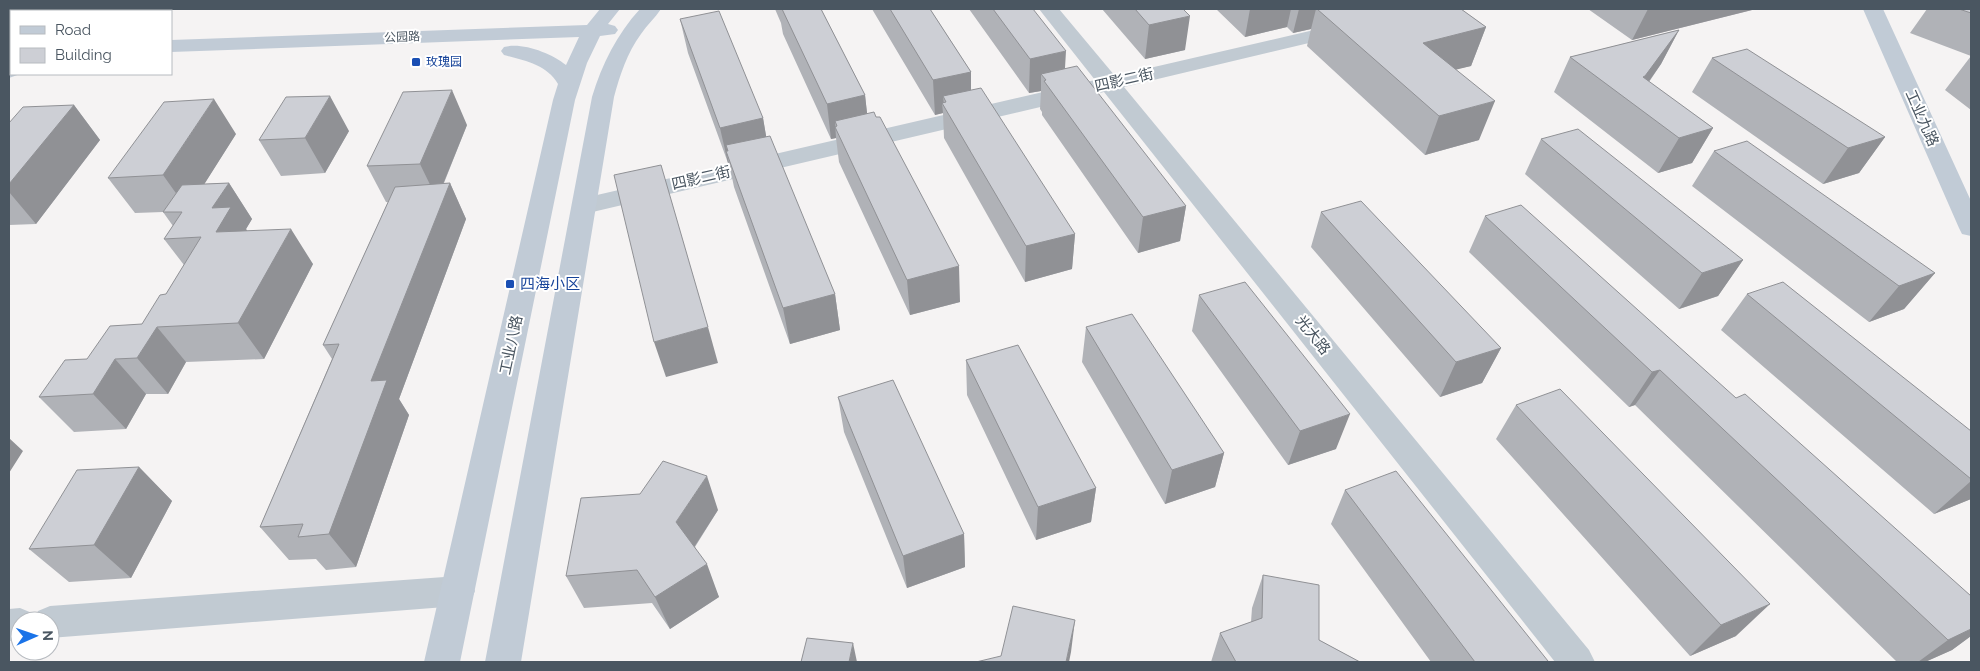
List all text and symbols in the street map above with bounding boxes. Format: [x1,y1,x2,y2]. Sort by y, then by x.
legend [10,10,172,75]
text: Road [55,21,91,39]
street label: 公园路 [384,29,420,45]
text: Building [55,46,112,64]
place label: 玫瑰园 [426,55,462,69]
marker: 玫瑰园 [410,56,422,68]
street label: 四影二街 [1093,64,1155,96]
street label: 工业九路 [1902,87,1942,149]
street label: 四影二街 [670,162,732,194]
place label: 四海小区 [520,275,580,293]
marker: 四海小区 [504,278,516,290]
street label: 光大路 [1292,312,1334,358]
street label: 工业八路 [496,314,526,376]
north arrow [10,611,60,661]
text: N [40,630,56,641]

